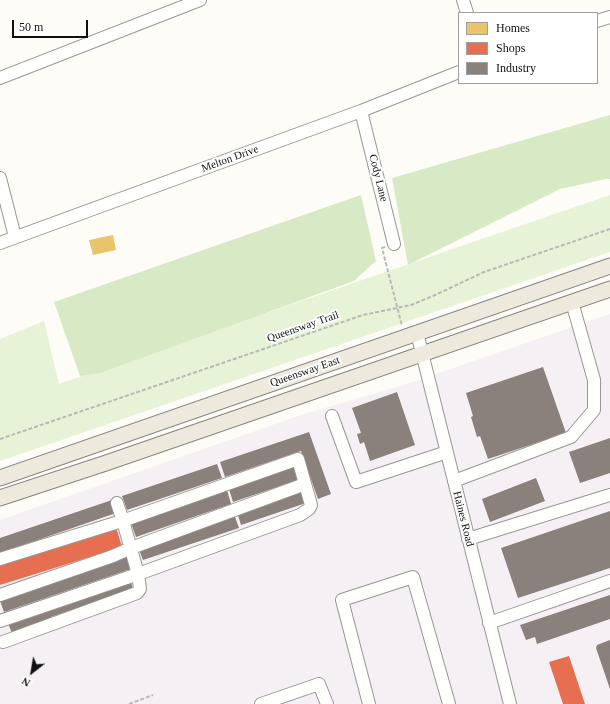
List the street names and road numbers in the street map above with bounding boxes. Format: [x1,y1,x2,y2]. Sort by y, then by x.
street label: Melton Drive [200,143,260,175]
street label: Cody Lane [366,153,390,203]
street label: Queensway Trail [265,309,341,345]
street label: Queensway East [268,354,342,390]
street label: Haines Road [450,490,476,548]

